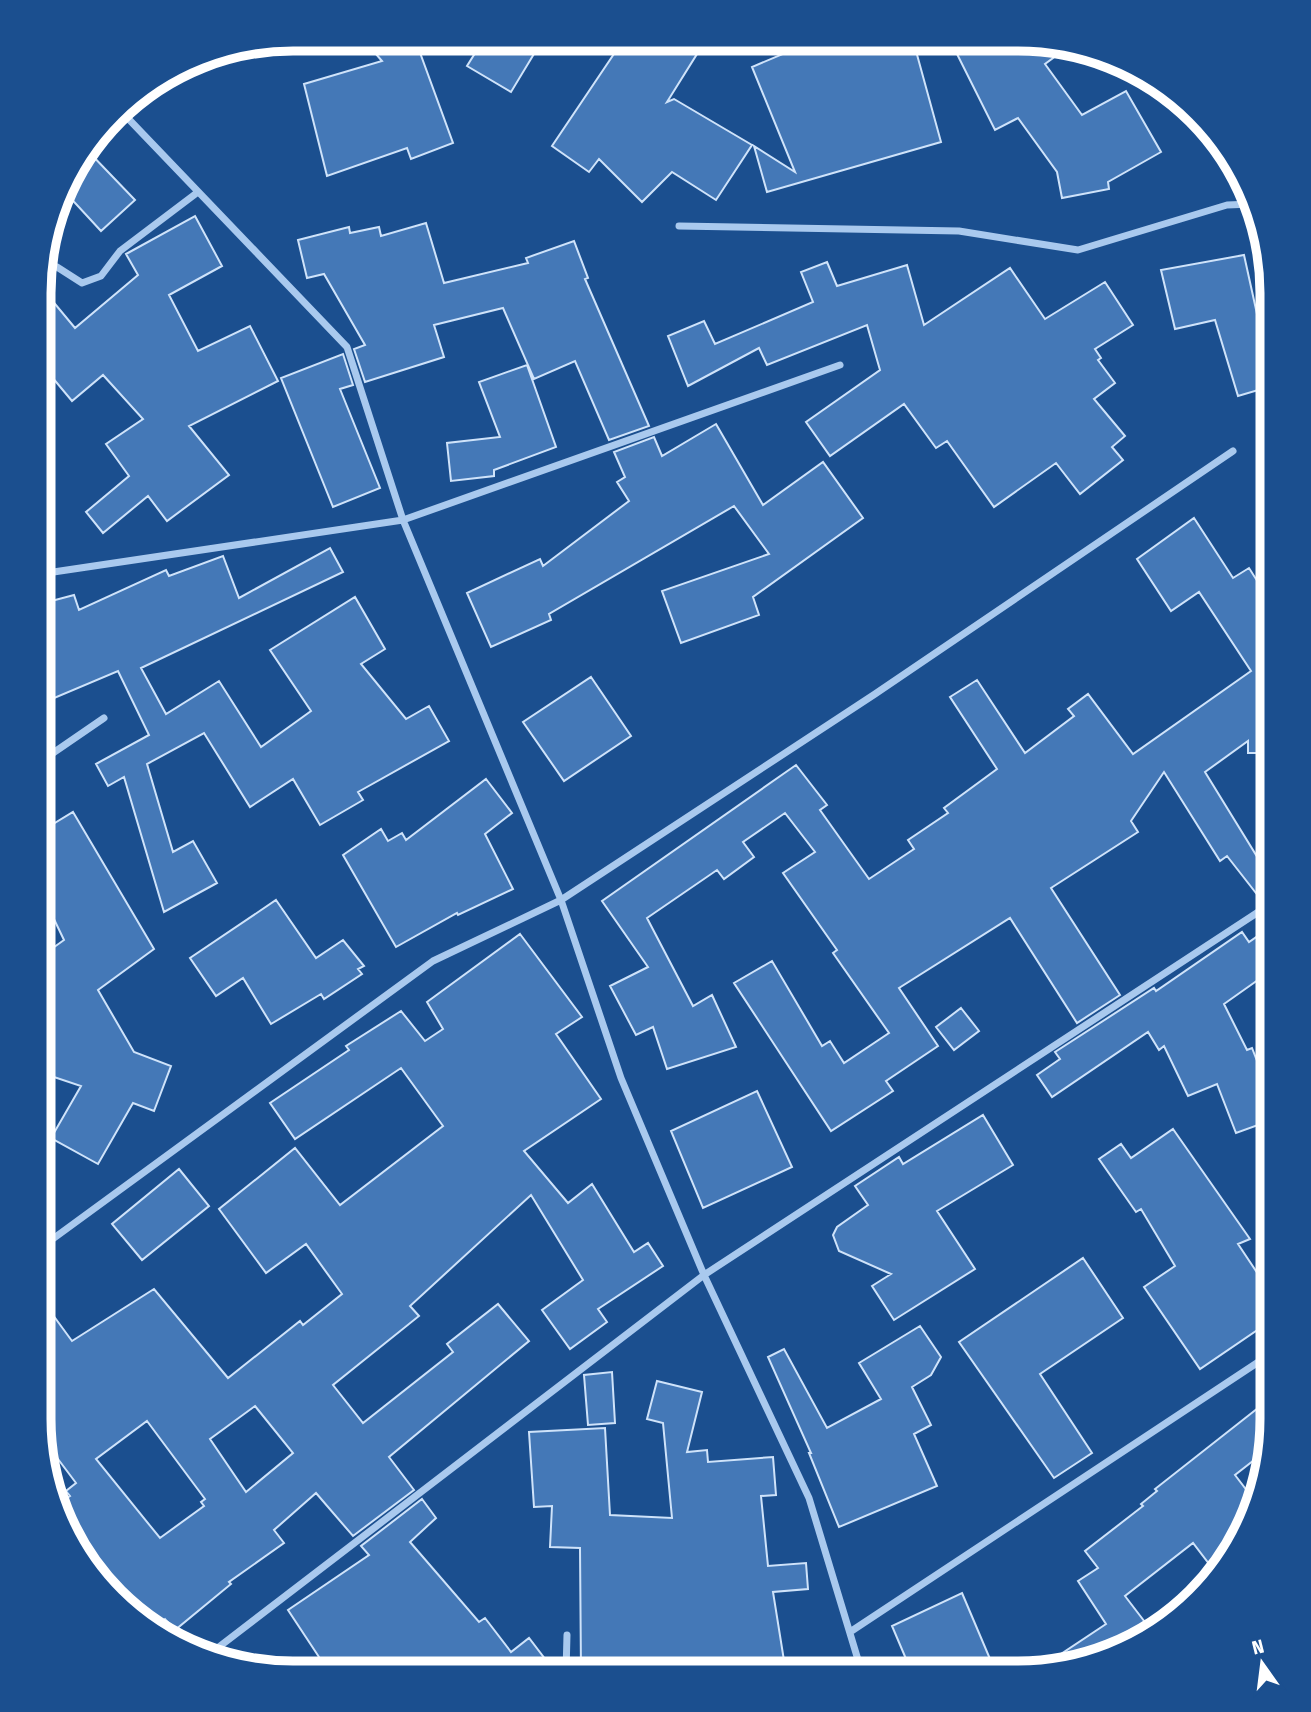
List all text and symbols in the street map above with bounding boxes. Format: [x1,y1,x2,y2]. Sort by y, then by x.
north arrow [1227,1628,1297,1698]
text: N [1250,1634,1266,1660]

